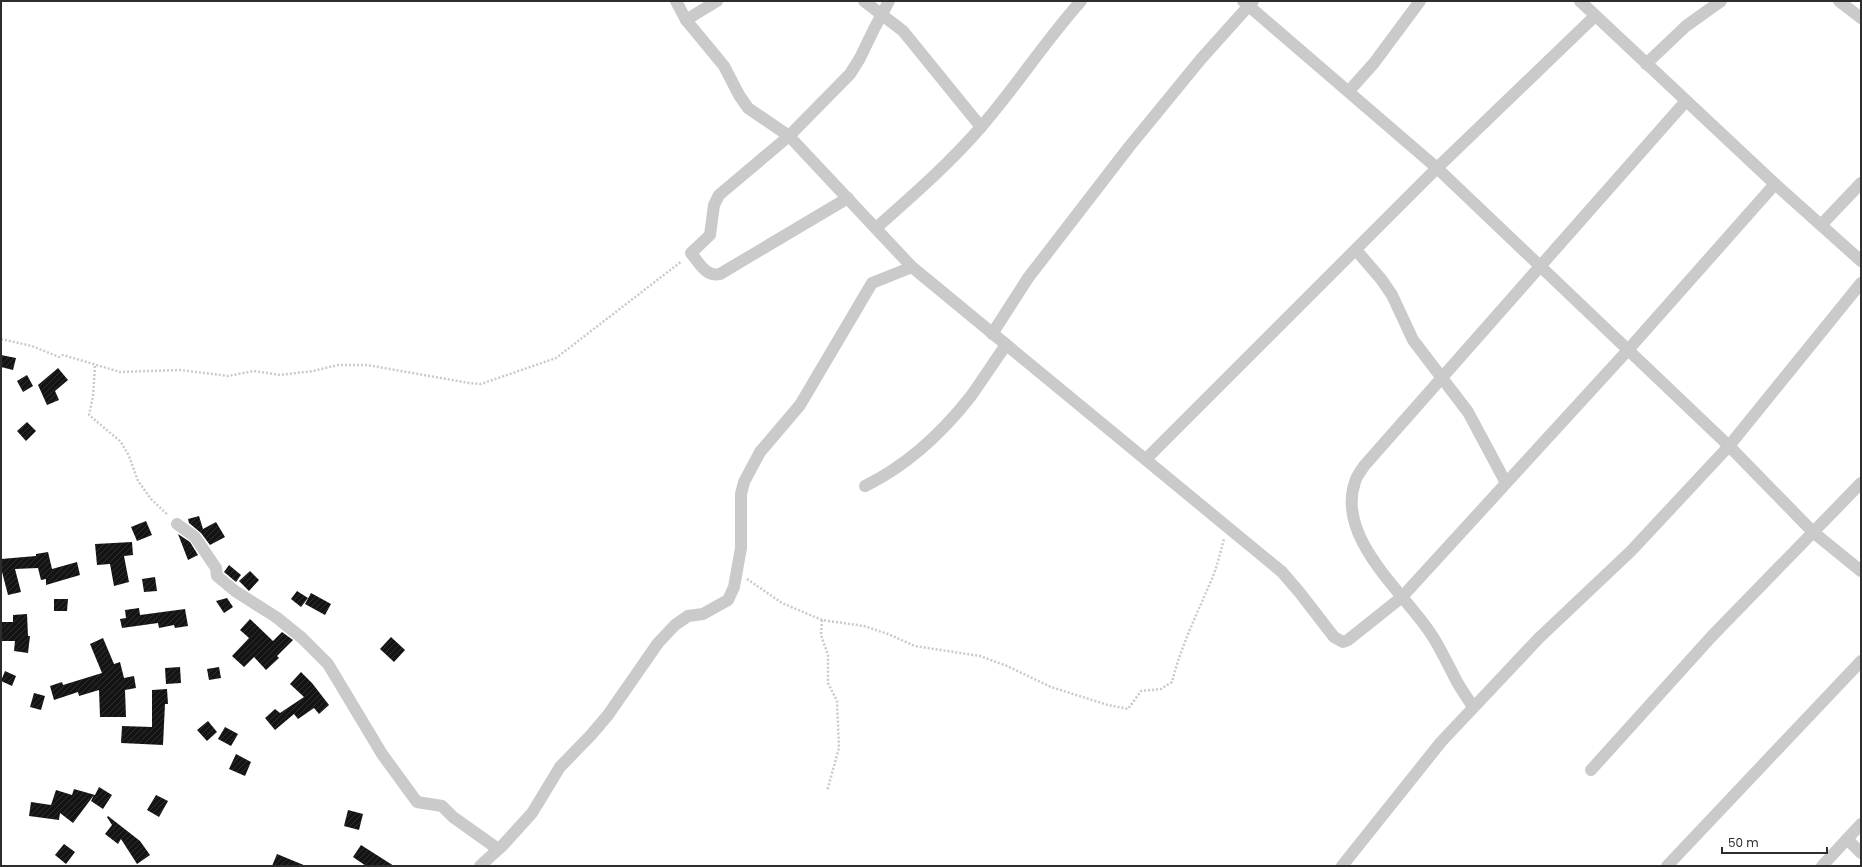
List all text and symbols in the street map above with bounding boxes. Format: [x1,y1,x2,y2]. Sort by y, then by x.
scale bar [1722,829,1827,855]
text: 50 m [1728,834,1759,851]

